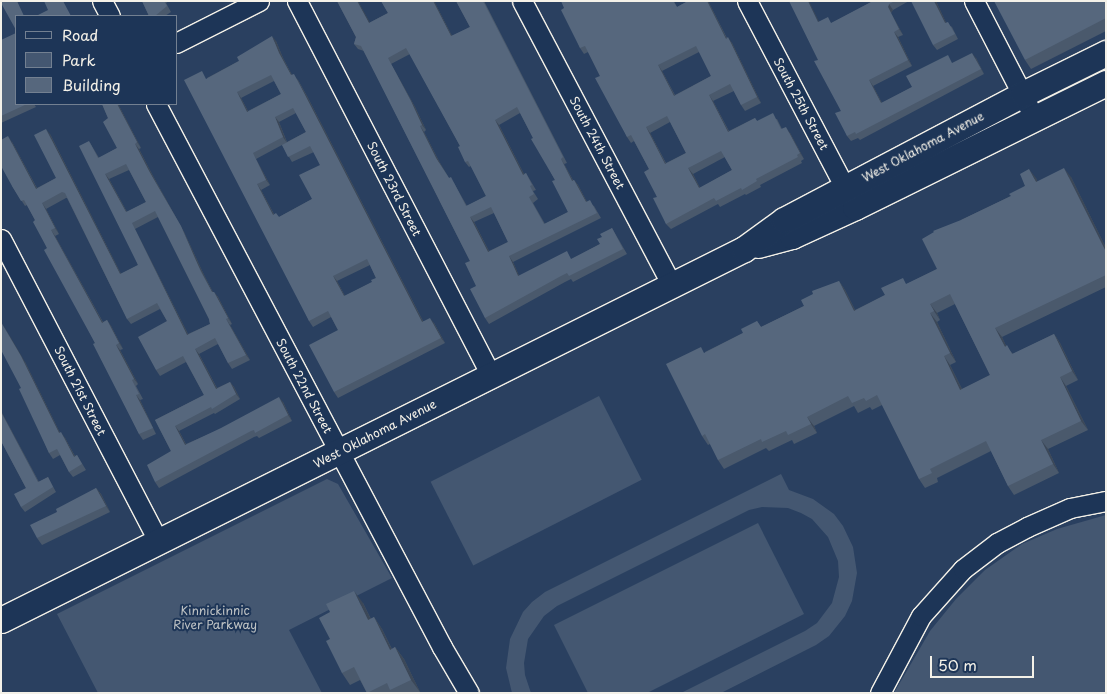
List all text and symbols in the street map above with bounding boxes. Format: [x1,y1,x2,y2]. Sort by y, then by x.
legend [15,15,178,105]
text: Road [62,23,98,46]
text: Park [62,48,96,71]
street label: South 25th Street [770,55,832,153]
text: Building [62,73,121,96]
street label: South 24th Street [566,94,628,192]
street label: West Oklahoma Avenue [860,109,986,185]
street label: South 23rd Street [364,139,424,239]
street label: South 22nd Street [273,335,335,437]
street label: South 21st Street [51,343,109,439]
street label: West Oklahoma Avenue [311,397,439,471]
park label: Kinnickinnic River Parkway [173,604,257,632]
scale bar [932,646,1036,678]
text: 50 m [938,653,977,676]

